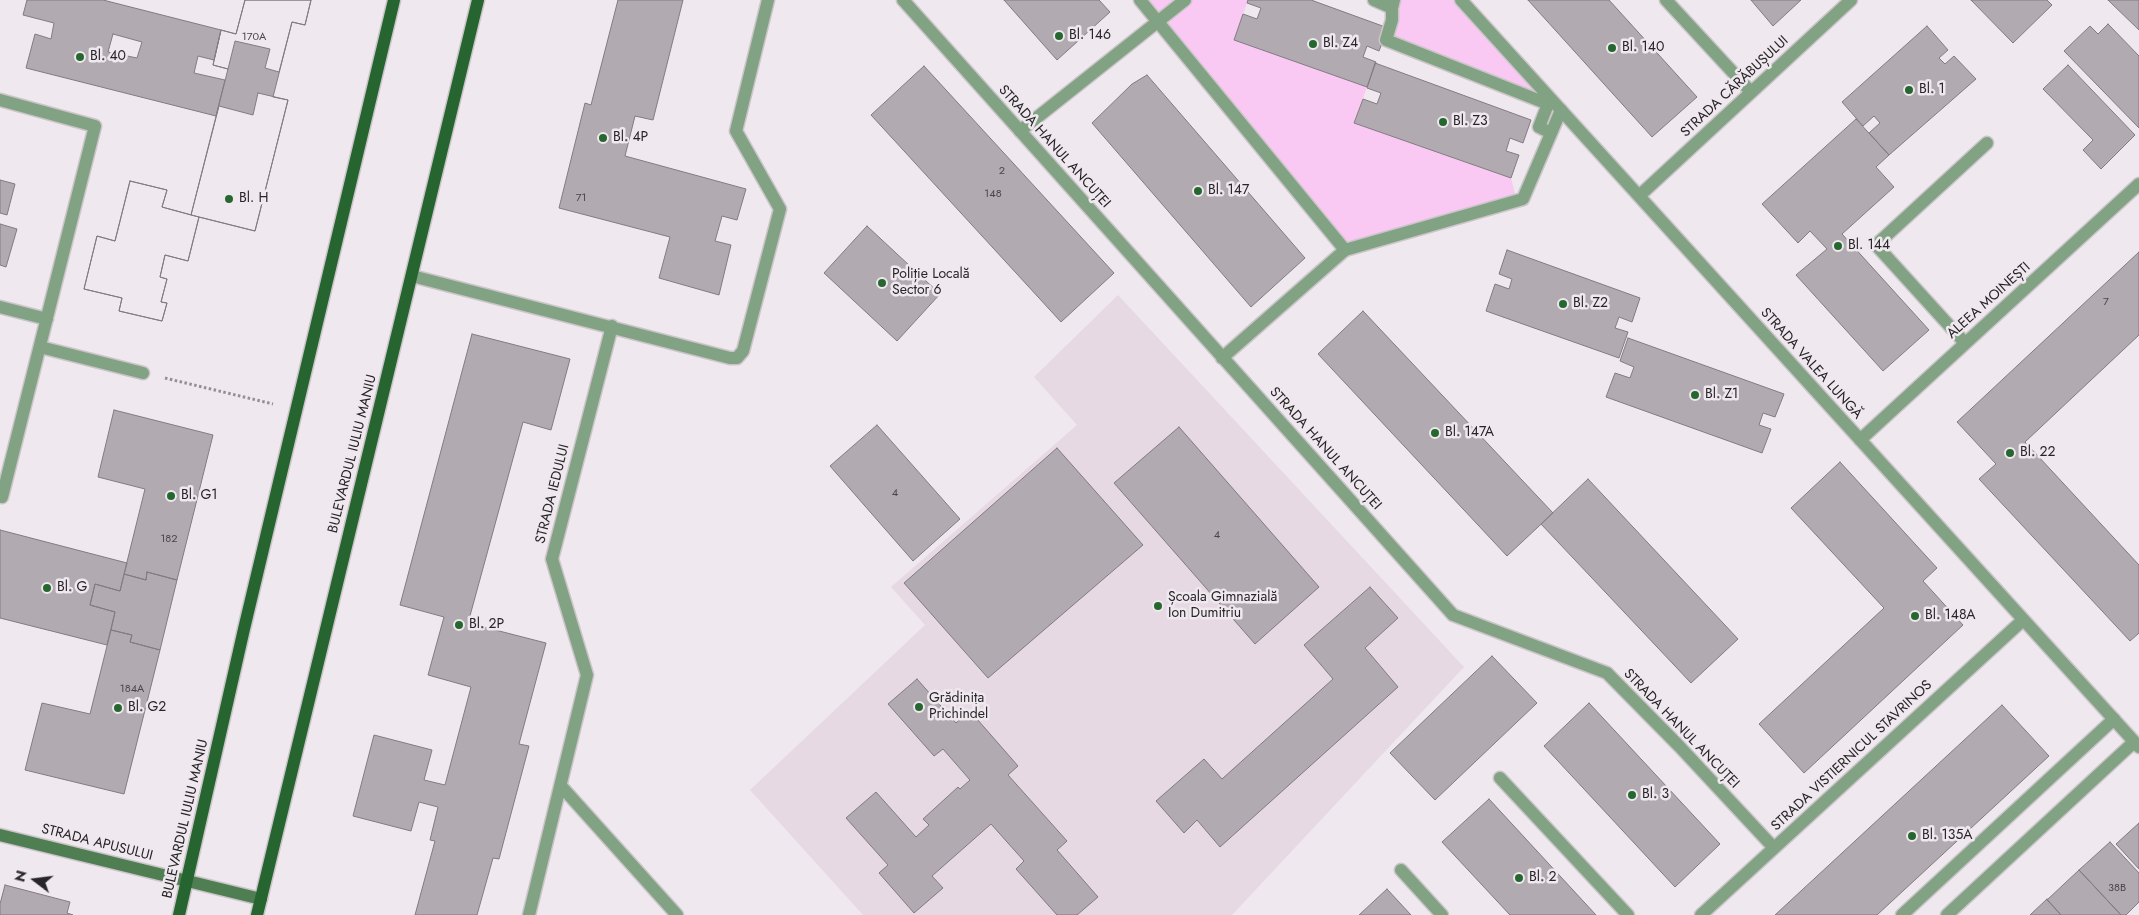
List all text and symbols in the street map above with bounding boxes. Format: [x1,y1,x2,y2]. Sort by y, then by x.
place label: Bl. 146 [1069,28,1111,44]
house number: 170A [242,30,266,44]
marker: Bl. 146 [1053,30,1065,42]
street label: STRADA CĂRĂBUȘULUI [1678,33,1792,141]
place label: Bl. Z4 [1323,36,1358,52]
marker: Bl. Z4 [1307,38,1319,50]
place label: Bl. 140 [1622,40,1664,56]
marker: Bl. 140 [1606,42,1618,54]
place label: Bl. 40 [90,49,126,65]
marker: Bl. 40 [74,51,86,63]
street label: STRADA HANUL ANCUȚEI [994,82,1114,212]
place label: Bl. 1 [1919,82,1945,98]
marker: Bl. 1 [1903,84,1915,96]
place label: Bl. Z3 [1453,114,1488,130]
marker: Bl. Z3 [1437,116,1449,128]
place label: Bl. 4P [613,130,648,146]
marker: Bl. 4P [597,132,609,144]
house number: 2 [999,164,1005,178]
place label: Bl. 147 [1208,183,1249,199]
marker: Bl. 147 [1192,185,1204,197]
house number: 148 [984,187,1002,201]
place label: Bl. H [239,191,268,207]
house number: 71 [576,191,586,205]
marker: Bl. H [223,193,235,205]
place label: Bl. 144 [1848,238,1890,254]
marker: Bl. 144 [1832,240,1844,252]
street label: ALEEA MOINEȘTI [1944,259,2034,343]
place label: Poliție Locală Sector 6 [892,267,970,300]
marker: Poliție Locală Sector 6 [876,277,888,289]
house number: 7 [2103,295,2109,309]
place label: Bl. Z2 [1573,296,1608,312]
marker: Bl. Z2 [1557,298,1569,310]
street label: STRADA VALEA LUNGĂ [1757,305,1865,423]
street label: BULEVARDUL IULIU MANIU [325,373,381,535]
street label: STRADA HANUL ANCUȚEI [1265,384,1385,514]
place label: Bl. Z1 [1705,387,1738,403]
marker: Bl. Z1 [1689,389,1701,401]
place label: Bl. 147A [1445,425,1494,441]
marker: Bl. 147A [1429,427,1441,439]
street label: STRADA IEDULUI [533,443,573,545]
place label: Bl. 22 [2020,445,2055,461]
marker: Bl. 22 [2004,447,2016,459]
house number: 4 [892,486,898,500]
place label: Bl. G1 [181,488,218,504]
marker: Bl. G1 [165,490,177,502]
house number: 4 [1214,528,1220,542]
house number: 182 [160,532,178,546]
place label: Bl. G [57,580,87,596]
marker: Bl. G [41,582,53,594]
place label: Școala Gimnazială Ion Dumitriu [1168,590,1277,622]
marker: Școala Gimnazială Ion Dumitriu [1152,600,1164,612]
place label: Bl. 148A [1925,608,1976,624]
marker: Bl. 148A [1909,610,1921,622]
place label: Bl. 2P [469,617,504,633]
marker: Bl. 2P [453,619,465,631]
street label: STRADA HANUL ANCUȚEI [1620,666,1742,792]
street label: STRADA VISTIERNICUL STAVRINOS [1768,677,1936,835]
house number: 184A [120,682,144,696]
place label: Grădinița Prichindel [929,691,988,724]
place label: Bl. G2 [128,700,166,716]
marker: Grădinița Prichindel [913,701,925,713]
marker: Bl. G2 [112,702,124,714]
street label: BULEVARDUL IULIU MANIU [160,738,212,900]
place label: Bl. 3 [1642,787,1669,803]
marker: Bl. 3 [1626,789,1638,801]
street label: STRADA APUSULUI [39,821,155,865]
place label: Bl. 135A [1922,828,1973,844]
marker: Bl. 135A [1906,830,1918,842]
north arrow [10,855,60,905]
text: N [9,868,32,884]
place label: Bl. 2 [1529,870,1556,886]
marker: Bl. 2 [1513,872,1525,884]
house number: 38B [2108,881,2126,895]

